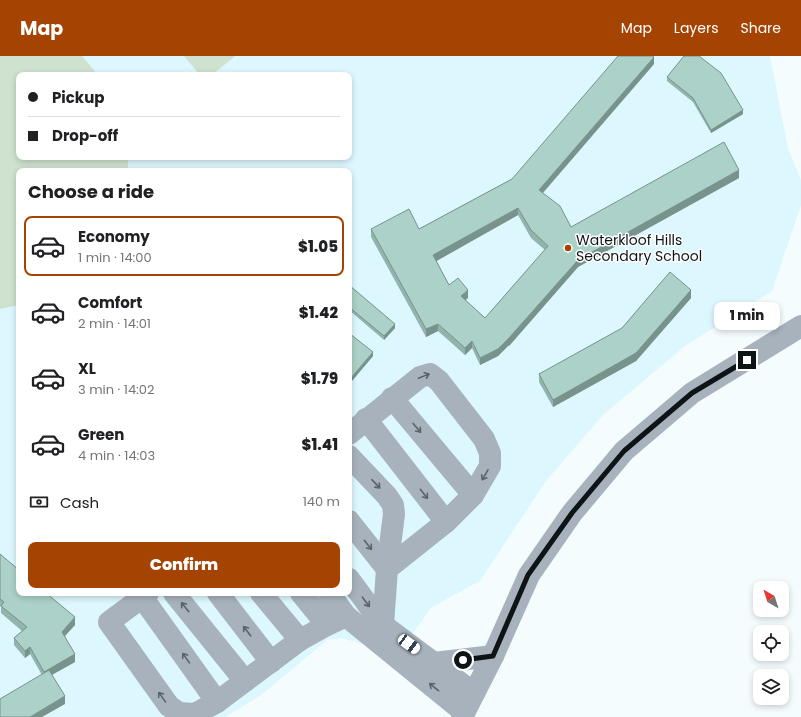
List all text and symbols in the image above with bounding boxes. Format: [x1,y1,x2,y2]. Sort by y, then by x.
text: Map [20,15,63,42]
text: Map [621,18,652,38]
text: Layers [674,18,718,38]
text: Share [740,18,781,38]
text: Pickup [52,87,104,108]
text: Drop-off [52,125,118,146]
text: Choose a ride [28,179,154,204]
text: Economy [78,226,150,247]
icon: car [30,228,66,264]
place label: Waterkloof Hills Secondary School [576,230,702,266]
text: $1.05 [298,236,338,257]
marker: Waterkloof Hills Secondary School [563,243,573,253]
text: 1 min · 14:00 [78,248,152,267]
text: Comfort [78,292,142,313]
icon: car [30,294,66,330]
text: $1.42 [299,302,338,323]
callout: 1 min [714,302,780,330]
text: 1 min [730,306,764,325]
text: 2 min · 14:01 [78,314,151,333]
route end [738,351,756,369]
text: XL [78,358,96,379]
icon: car [30,360,66,396]
text: $1.79 [301,368,338,389]
one-way arrow [417,372,429,380]
text: 3 min · 14:02 [78,380,154,399]
one-way arrow [413,423,422,434]
text: Green [78,424,124,445]
icon: car [30,426,66,462]
text: $1.41 [302,434,338,455]
text: 4 min · 14:03 [78,446,155,465]
one-way arrow [480,468,488,480]
one-way arrow [371,479,380,489]
one-way arrow [420,489,429,500]
icon: cash [28,491,50,513]
text: Cash [60,492,99,513]
text: 140 m [303,492,340,511]
one-way arrow [364,540,372,551]
button: Confirm [28,542,340,588]
north arrow [753,581,789,617]
map controls [753,581,789,705]
one-way arrow [362,597,370,608]
one-way arrow [181,601,190,612]
one-way arrow [243,625,251,636]
button: locate [753,625,789,661]
car [396,632,422,656]
route start [454,651,472,669]
one-way arrow [182,653,190,664]
button: layers [753,669,789,705]
one-way arrow [429,683,440,691]
one-way arrow [158,691,166,702]

